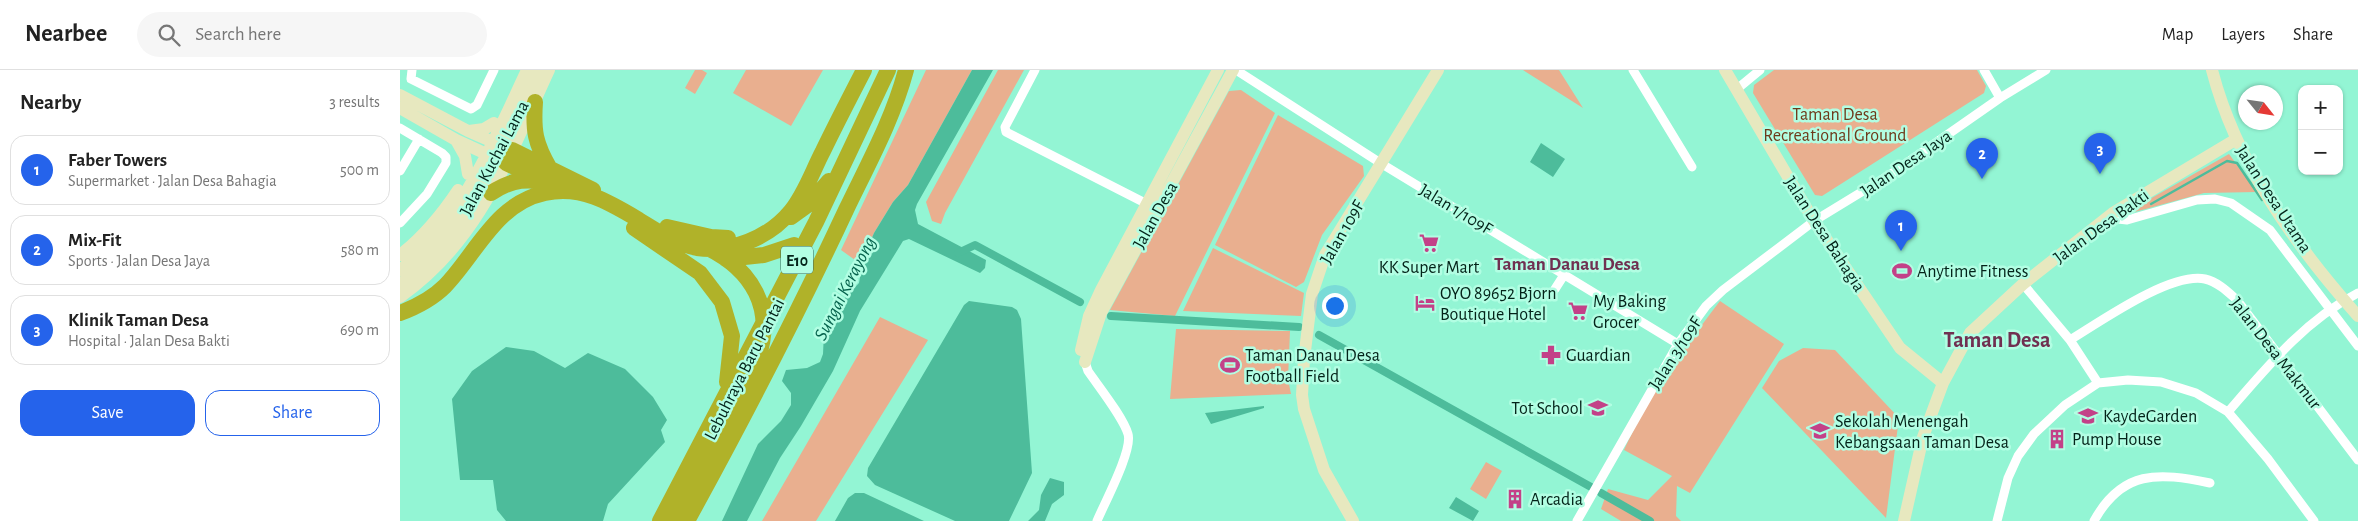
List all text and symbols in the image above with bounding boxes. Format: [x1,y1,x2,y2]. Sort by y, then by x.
search box [137,12,487,57]
icon: search [155,21,183,49]
text: Nearbee [25,22,107,46]
text: Search here [195,25,281,44]
text: Map [2162,26,2193,44]
text: Layers [2221,26,2265,44]
text: Share [2293,26,2333,44]
north arrow [2238,85,2283,130]
map controls [2298,85,2343,175]
button: + [2298,85,2343,130]
text: Nearby [20,92,81,113]
text: 3 results [329,94,380,110]
street label: Jalan Kuchai Lama [457,98,533,219]
park label: Taman Desa Recreational Ground [1763,106,1907,145]
street label: Jalan Desa Jaya [1858,127,1955,201]
button: − [2298,130,2343,175]
pin: 3 [2084,133,2116,174]
pin: 2 [1966,138,1998,179]
street label: Jalan Desa Utama [2232,143,2315,256]
text: Faber Towers [68,151,167,170]
text: 1 [34,162,40,178]
text: 500 m [340,162,379,178]
text: Supermarket · Jalan Desa Bahagia [68,173,277,189]
street label: Jalan Desa Bahagia [1780,174,1868,295]
street label: Jalan Desa [1130,179,1182,252]
street label: Jalan 1/109F [1416,181,1495,239]
street label: Jalan Desa Bakti [2051,186,2152,267]
street label: Jalan 109F [1317,197,1368,267]
pin: 1 [1885,210,1917,251]
text: Mix-Fit [68,231,121,250]
supermarket icon: KK Super Mart [1418,232,1440,254]
water label: Sungai Kerayong [811,234,880,344]
text: 2 [33,242,41,258]
text: 580 m [341,242,379,258]
road number: E10 [781,246,813,274]
text: Sports · Jalan Desa Jaya [68,253,210,269]
district label: Taman Danau Desa [1494,255,1640,274]
place label: KK Super Mart [1379,259,1479,277]
sports icon: Anytime Fitness [1891,260,1913,282]
place label: Anytime Fitness [1917,263,2028,281]
place label: OYO 89652 Bjorn Boutique Hotel [1440,285,1556,324]
hotel icon: OYO 89652 Bjorn Boutique Hotel [1414,292,1436,314]
your location [1322,293,1348,319]
place label: My Baking Grocer [1593,293,1666,332]
street label: Jalan Desa Makmur [2226,294,2324,413]
street label: Lebuhraya Baru Pantai [701,296,788,443]
supermarket icon: My Baking Grocer [1567,300,1589,322]
text: Klinik Taman Desa [68,311,209,330]
street label: Jalan 3/109F [1646,314,1706,393]
text: 3 [34,322,40,338]
text: 690 m [340,322,379,338]
district label: Taman Desa [1943,329,2051,351]
text: Hospital · Jalan Desa Bakti [68,333,230,349]
pharmacy icon: Guardian [1540,344,1562,366]
place label: Taman Danau Desa Football Field [1245,347,1380,386]
place label: Guardian [1566,347,1631,365]
sports icon: Taman Danau Desa Football Field [1219,354,1241,376]
button: Save [20,390,195,436]
button: Share [205,390,380,436]
school or university icon: Tot School [1587,397,1609,419]
place label: Tot School [1511,400,1583,418]
school or university icon: KaydeGarden [2077,405,2099,427]
place label: KaydeGarden [2103,408,2197,426]
place label: Sekolah Menengah Kebangsaan Taman Desa [1835,413,2009,452]
school or university icon: Sekolah Menengah Kebangsaan Taman Desa [1809,420,1831,442]
building icon: Pump House [2046,428,2068,450]
place label: Pump House [2072,431,2162,449]
building icon: Arcadia [1504,488,1526,510]
place label: Arcadia [1530,491,1583,509]

